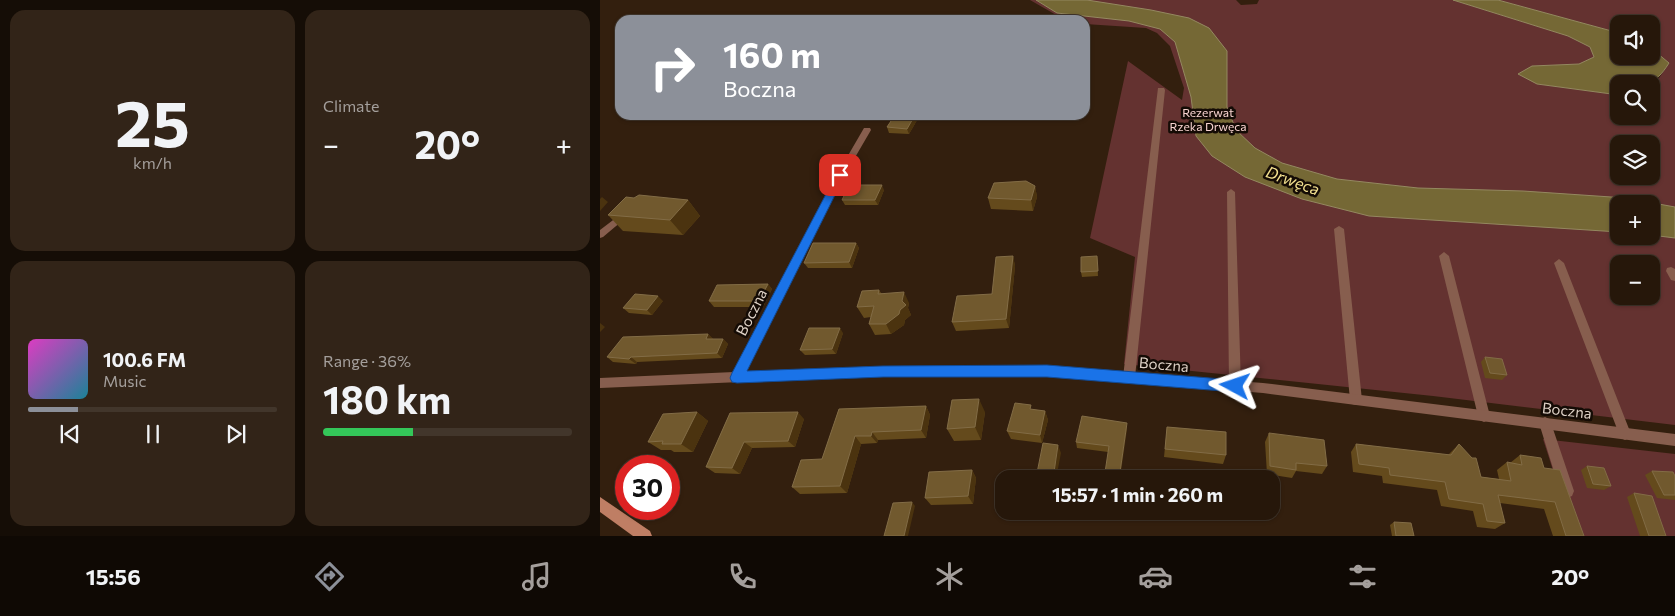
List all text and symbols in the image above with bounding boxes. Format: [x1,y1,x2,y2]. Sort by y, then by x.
map controls [1610,15,1660,305]
button: sound [1610,15,1660,65]
text: 160 m [723,32,821,75]
icon: right [640,35,705,100]
text: Boczna [723,75,796,102]
button: search [1610,75,1660,125]
text: 25 [115,81,190,160]
text: Climate [323,96,379,115]
park label: Rezerwat Rzeka Drwęca [1170,105,1246,133]
text: 20° [414,120,480,167]
text: − [323,127,339,161]
text: + [556,127,572,161]
button: layers [1610,135,1660,185]
text: km/h [133,153,172,172]
pin [819,154,861,196]
icon: arrive [826,161,854,189]
water label: Drwęca [1264,162,1322,198]
button: + [1610,195,1660,245]
button: − [1610,255,1660,305]
street label: Boczna [732,286,770,338]
text: 100.6 FM [103,348,186,371]
text: Range · 36% [323,351,411,370]
street label: Boczna [1138,353,1190,375]
position arrow [1208,359,1260,411]
text: Music [103,371,147,390]
text: 180 km [323,375,451,422]
street label: Boczna [1541,398,1593,422]
icon: previous [56,420,84,448]
icon: pause [139,420,167,448]
icon: next [222,420,250,448]
speed limit sign: 30 [615,455,680,520]
text: 15:57 · 1 min · 260 m [1052,483,1223,506]
icon: directions [312,559,347,594]
icon: music [519,559,554,594]
icon: phone [725,559,760,594]
icon: climate [932,559,967,594]
icon: car [1138,559,1173,594]
icon: filters [1345,559,1380,594]
text: 15:56 [86,563,141,590]
text: 20° [1551,563,1589,590]

